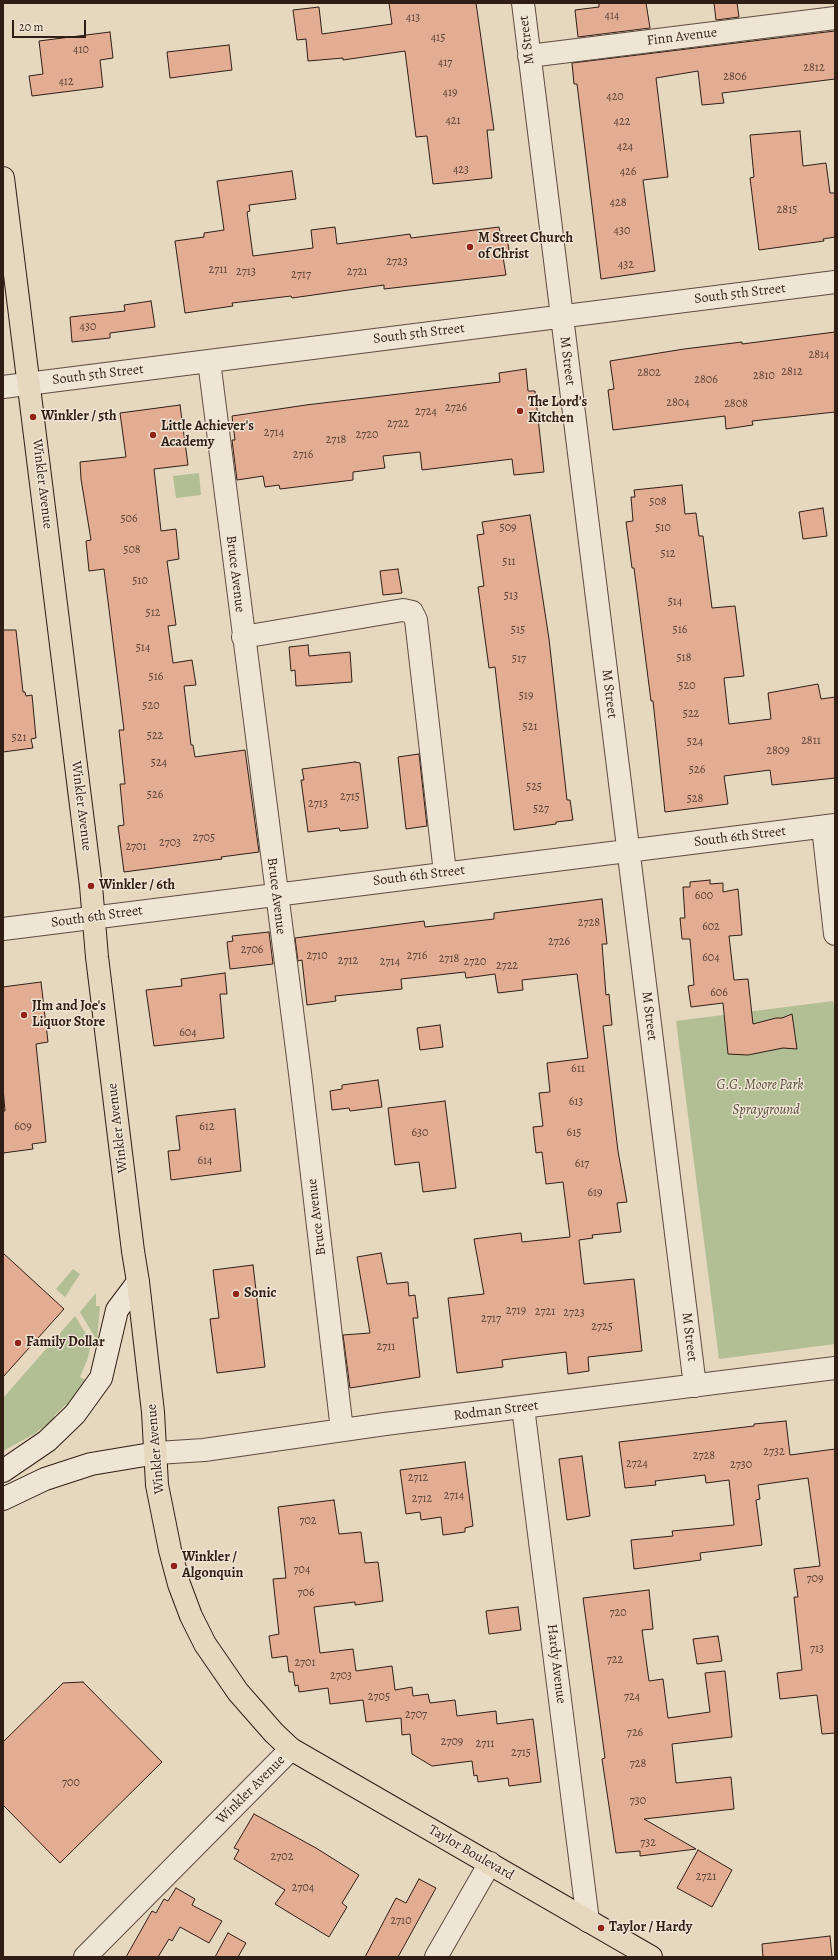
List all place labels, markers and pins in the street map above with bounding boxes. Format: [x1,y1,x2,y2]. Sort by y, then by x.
place label: M Street Church of Christ [478,231,573,264]
marker: M Street Church of Christ [465,242,475,252]
place label: The Lord's Kitchen [528,395,587,428]
marker: The Lord's Kitchen [515,406,525,416]
place label: Winkler / 5th [41,409,117,425]
marker: Winkler / 5th [28,412,38,422]
place label: Little Achiever's Academy [161,419,254,452]
marker: Little Achiever's Academy [148,430,158,440]
place label: Winkler / 6th [99,878,175,894]
marker: Winkler / 6th [86,881,96,891]
place label: JIm and Joe's Liquor Store [32,999,106,1032]
marker: JIm and Joe's Liquor Store [19,1010,29,1020]
place label: Sonic [244,1286,277,1302]
marker: Sonic [231,1289,241,1299]
place label: Family Dollar [26,1335,105,1351]
marker: Family Dollar [13,1338,23,1348]
place label: Winkler / Algonquin [182,1550,243,1582]
marker: Winkler / Algonquin [169,1561,179,1571]
place label: Taylor / Hardy [609,1920,692,1936]
marker: Taylor / Hardy [596,1923,606,1933]

